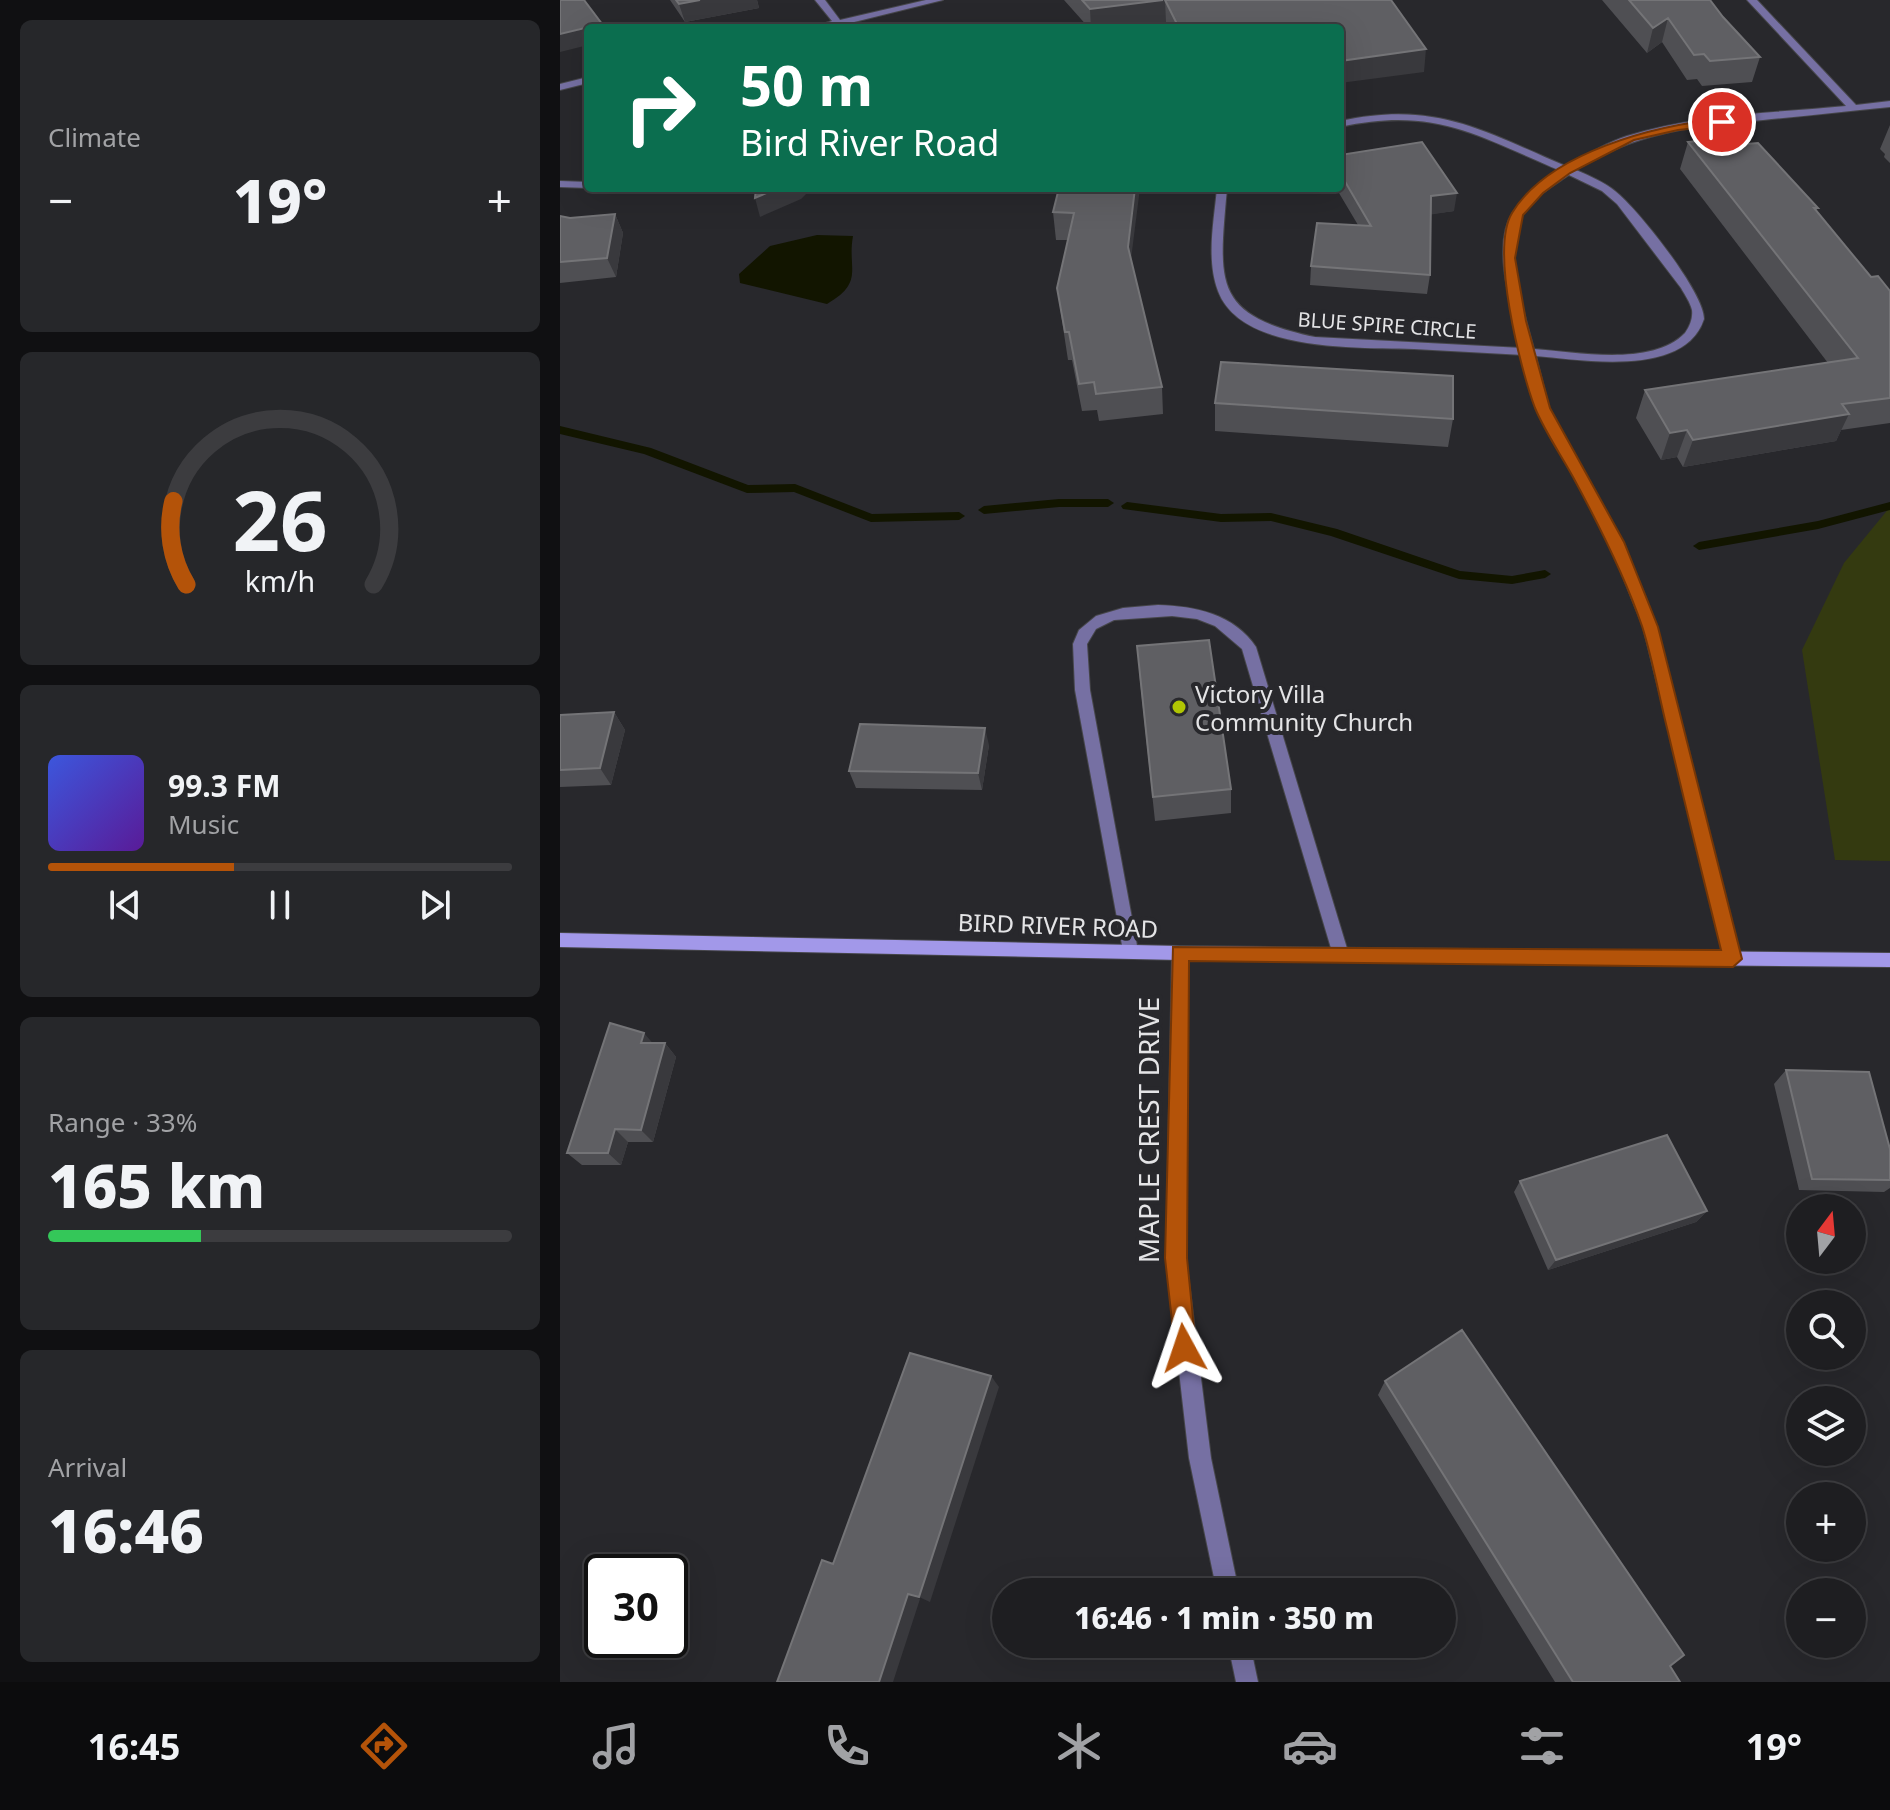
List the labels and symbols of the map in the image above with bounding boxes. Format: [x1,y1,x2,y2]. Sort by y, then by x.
pin [1688,88,1756,156]
street label: BLUE SPIRE CIRCLE [1297,305,1477,345]
place label: Victory Villa Community Church [1195,677,1413,738]
marker: Victory Villa Community Church [1170,698,1188,716]
street label: BIRD RIVER ROAD [957,905,1159,945]
street label: MAPLE CREST DRIVE [1129,997,1167,1263]
north arrow [1786,1194,1866,1274]
position arrow [1142,1306,1226,1390]
speed limit sign: 30 [584,1554,688,1658]

